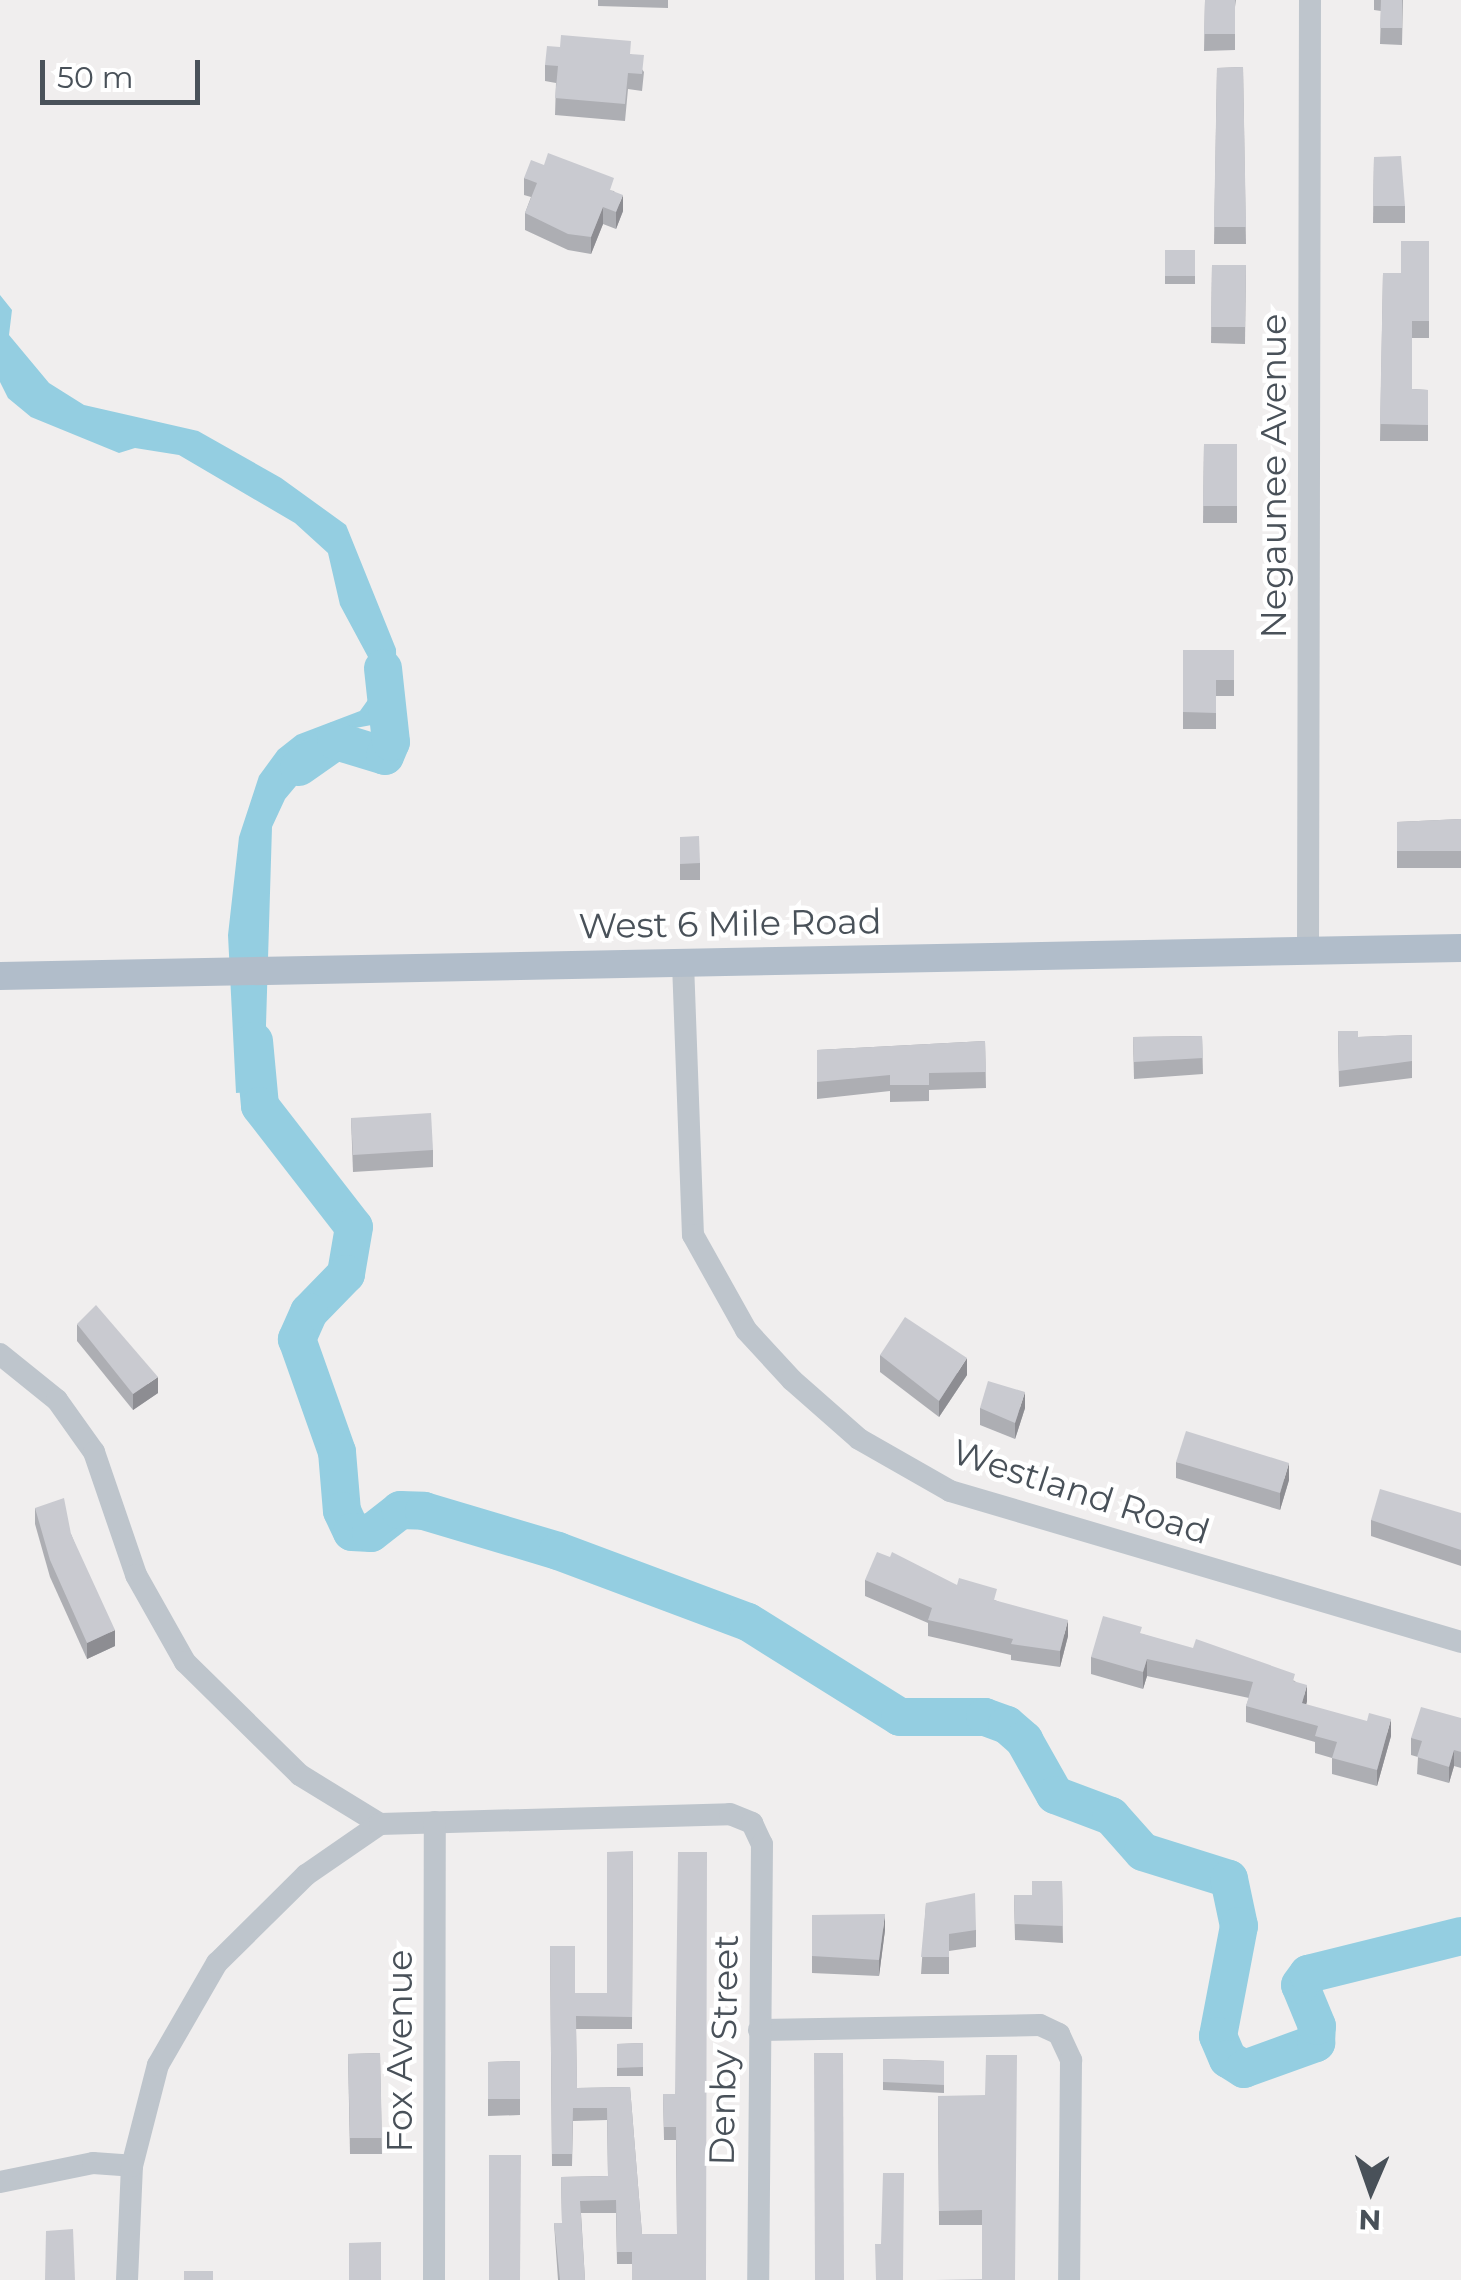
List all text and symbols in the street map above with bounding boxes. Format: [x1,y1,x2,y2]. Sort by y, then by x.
scale bar [45,40,205,102]
text: 50 m [57,59,134,96]
street label: Negaunee Avenue [1253,314,1295,638]
street label: West 6 Mile Road [578,900,882,948]
street label: Westland Road [947,1431,1215,1553]
street label: Denby Street [701,1934,747,2166]
street label: Fox Avenue [379,1950,421,2152]
north arrow [1321,2140,1421,2240]
text: N [1358,2203,1382,2237]

